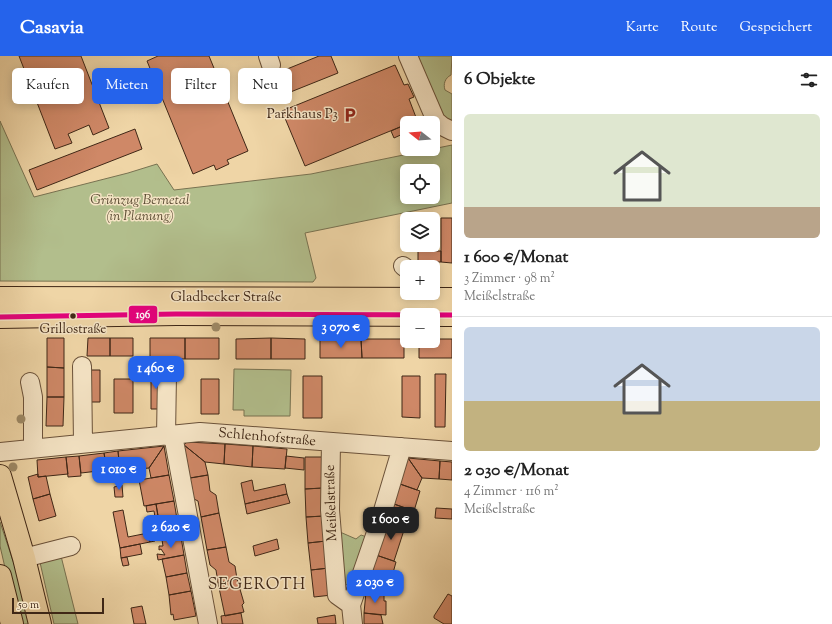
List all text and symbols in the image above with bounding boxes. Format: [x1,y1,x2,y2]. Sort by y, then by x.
text: Casavia [20,15,84,42]
text: Karte [626,18,659,38]
text: Route [681,18,717,38]
text: Gespeichert [739,18,812,38]
chip: Kaufen [12,68,84,104]
chip: Mieten [92,68,163,104]
chip: Filter [171,68,230,104]
chip: Neu [238,68,292,104]
text: 6 Objekte [464,68,535,92]
icon: filters [798,69,820,91]
place label: Parkhaus P3 [267,105,338,125]
parking icon: Parkhaus P3 [341,106,359,124]
north arrow [400,116,440,156]
map controls [400,116,440,348]
icon: home [606,140,678,212]
button: locate [400,164,440,204]
park label: Grünzug Bernetal (in Planung) [90,191,190,227]
button: layers [400,212,440,252]
text: 1 600 €/Monat [464,246,568,270]
button: + [400,260,440,300]
text: 3 Zimmer · 98 m² [464,270,555,288]
street label: Gladbecker Straße [171,288,281,308]
text: Meißelstraße [464,288,535,306]
line badge: 196 [128,305,158,324]
text: 196 [135,307,151,323]
button: − [400,308,440,348]
marker: Grillostraße [68,311,78,321]
pin: 3 070 € [304,315,378,349]
text: 3 070 € [322,319,360,337]
place label: Grillostraße [40,321,106,339]
icon: home [606,353,678,425]
pin: 1 460 € [119,356,193,390]
text: 1 460 € [137,360,175,378]
street label: Schlenhofstraße [217,424,317,452]
pin: 1 010 € [82,457,156,491]
text: 2 030 €/Monat [464,459,569,483]
text: 1 010 € [101,461,137,479]
street label: Meißelstraße [321,464,343,542]
text: 4 Zimmer · 116 m² [464,483,559,501]
text: Meißelstraße [464,501,535,519]
pin: 1 600 € [354,507,428,541]
text: 1 600 € [372,511,410,529]
pin: 2 620 € [134,515,208,549]
text: 2 620 € [152,519,190,537]
pin: 2 030 € [338,570,412,604]
district label: SEGEROTH [208,574,306,597]
text: 2 030 € [356,574,394,592]
scale bar [12,596,104,615]
text: 50 m [18,597,39,613]

